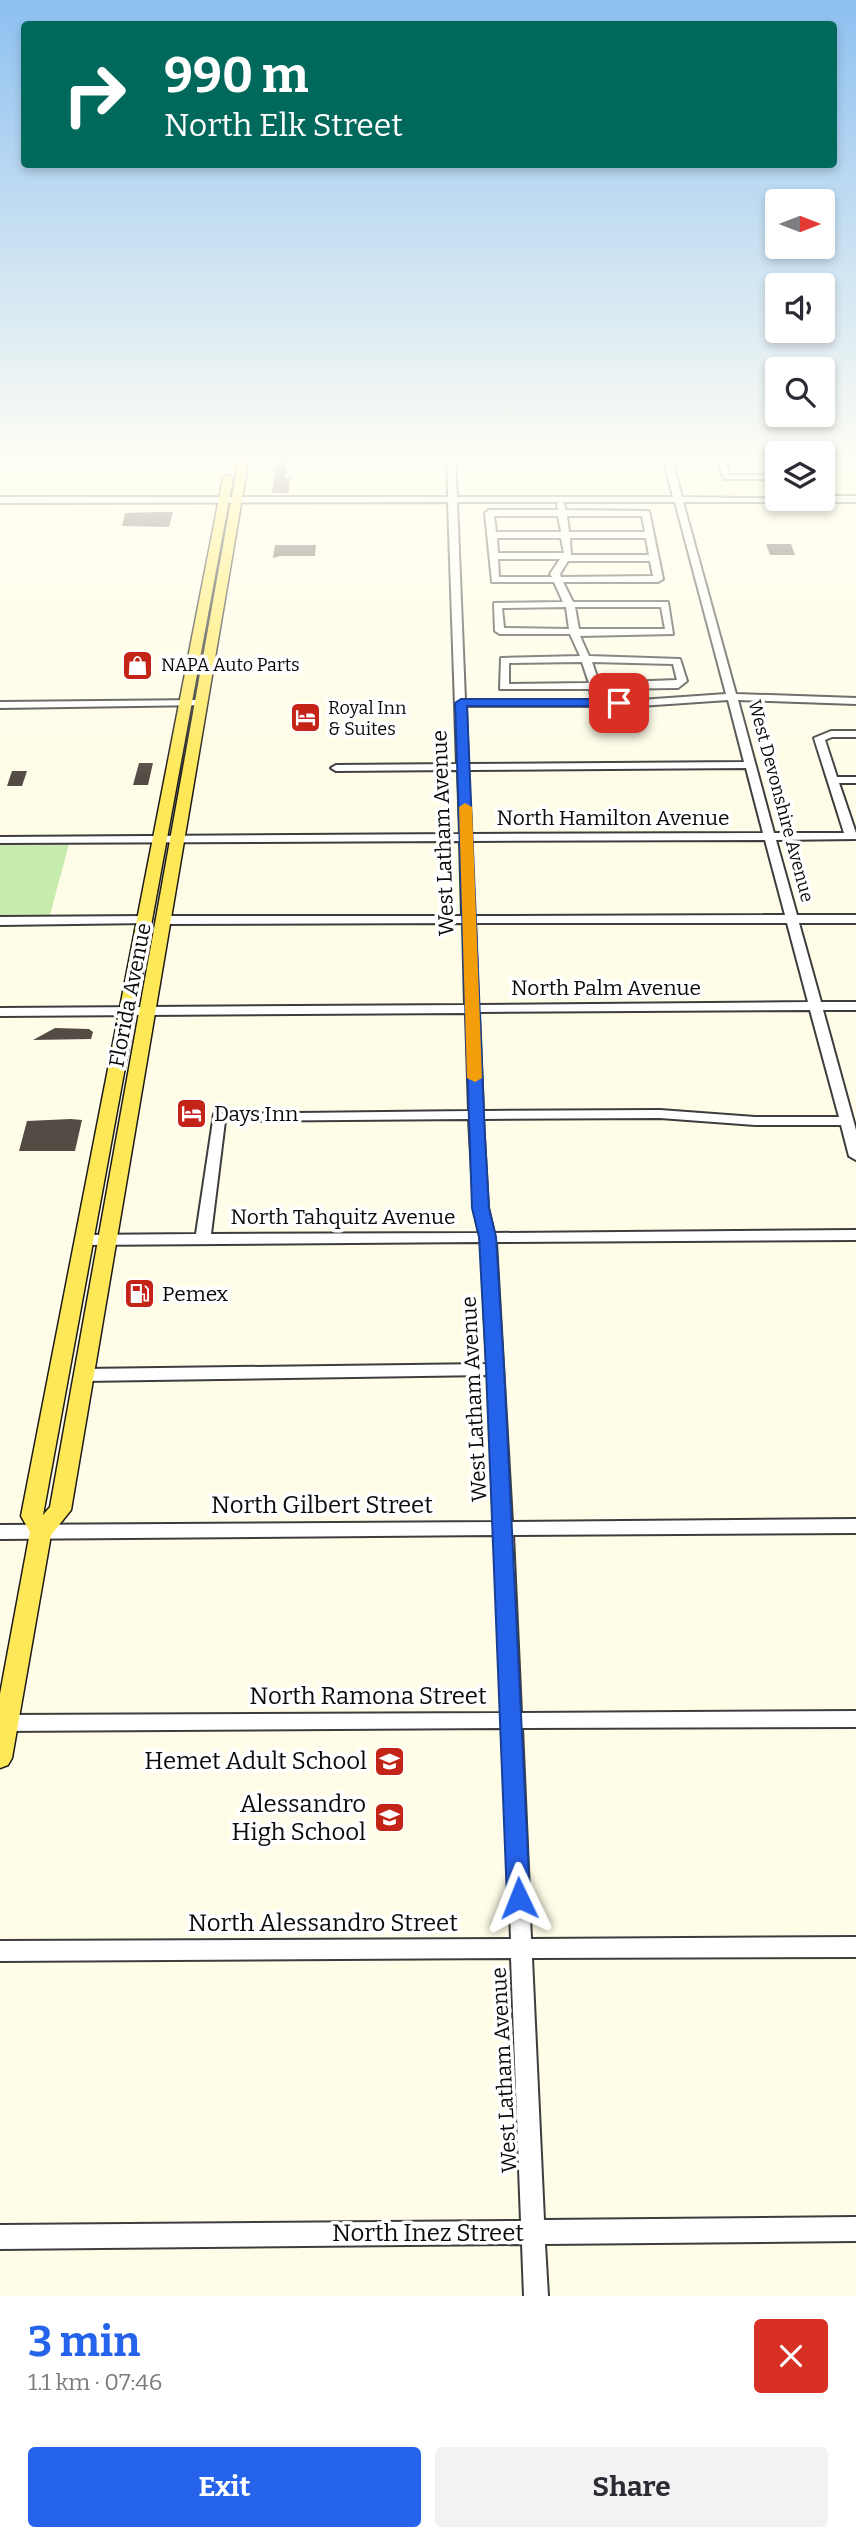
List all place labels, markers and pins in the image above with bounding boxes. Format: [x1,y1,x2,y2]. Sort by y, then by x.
shop icon: NAPA Auto Parts [121,648,155,682]
place label: NAPA Auto Parts [161,654,300,676]
pin [589,673,649,733]
place label: Royal Inn & Suites [328,697,407,740]
hotel icon: Royal Inn & Suites [288,701,322,735]
hotel icon: Days Inn [174,1097,208,1131]
place label: Days Inn [214,1101,298,1127]
fuel station icon: Pemex [122,1277,156,1311]
place label: Pemex [162,1281,228,1307]
school or university icon: Hemet Adult School [373,1744,407,1778]
place label: Hemet Adult School [144,1747,367,1775]
place label: Alessandro High School [232,1790,366,1846]
school or university icon: Alessandro High School [372,1801,406,1835]

